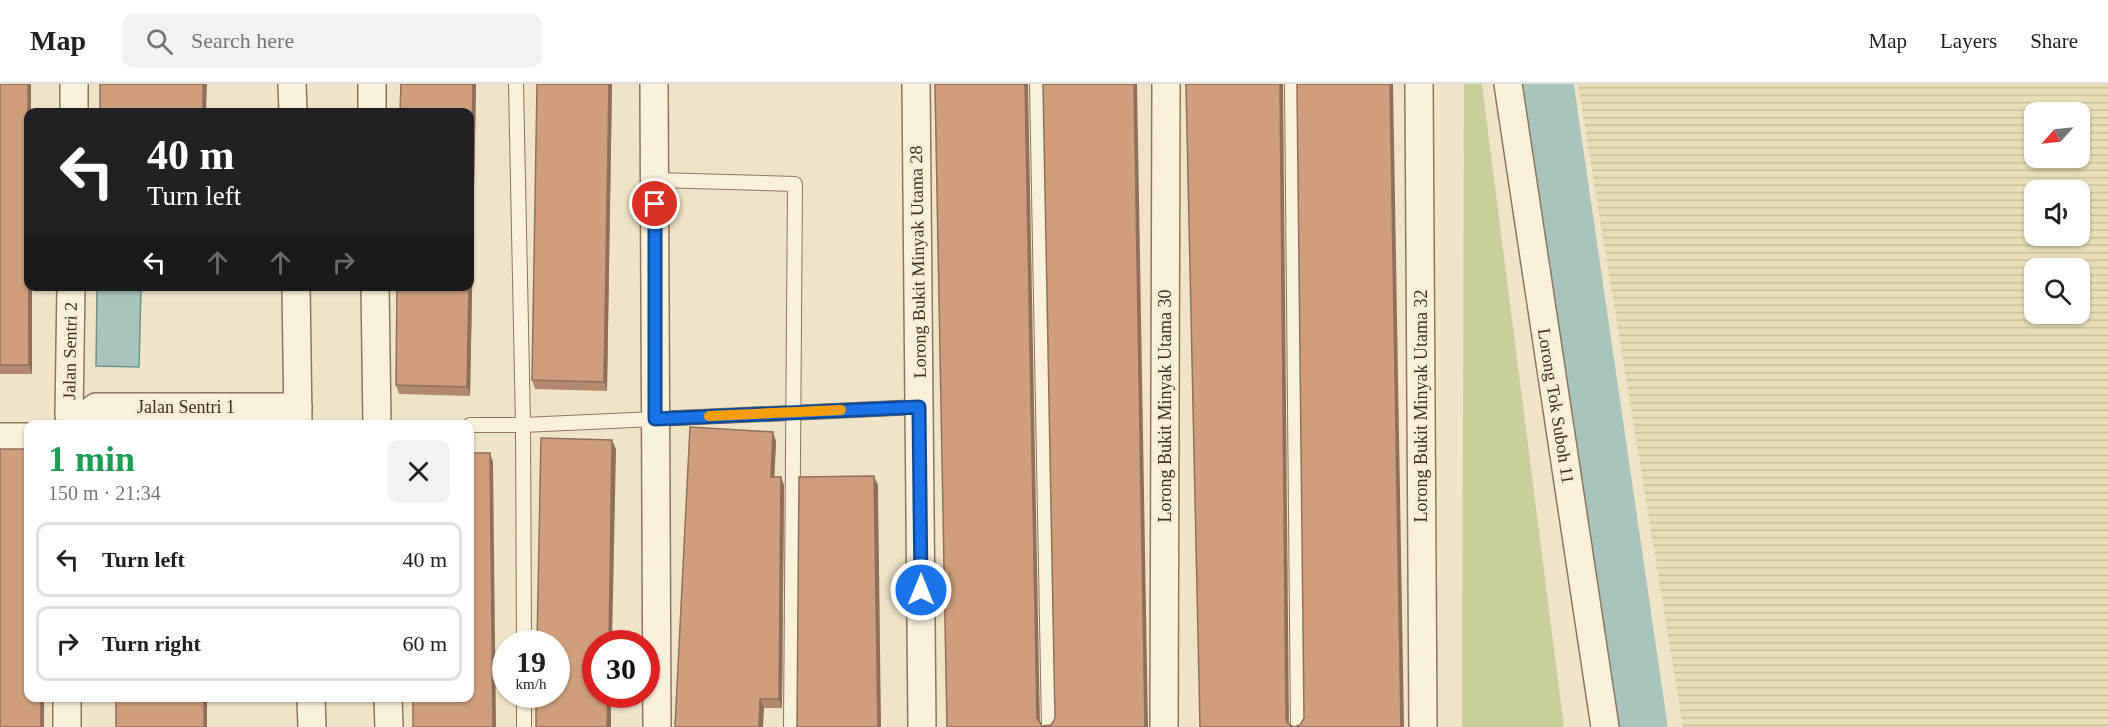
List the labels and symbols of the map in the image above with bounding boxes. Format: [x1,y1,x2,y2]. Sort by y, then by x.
north arrow [2024,102,2090,168]
street label: Lorong Bukit Minyak Utama 28 [906,145,930,379]
pin [629,178,680,229]
street label: Lorong Bukit Minyak Utama 30 [1155,290,1175,522]
street label: Lorong Bukit Minyak Utama 32 [1411,290,1431,522]
street label: Jalan Sentri 2 [59,302,81,400]
street label: Lorong Tok Suboh 11 [1534,327,1578,485]
street label: Jalan Sentri 1 [137,397,235,417]
position arrow [889,558,953,622]
speed limit sign: 30 [582,630,660,708]

